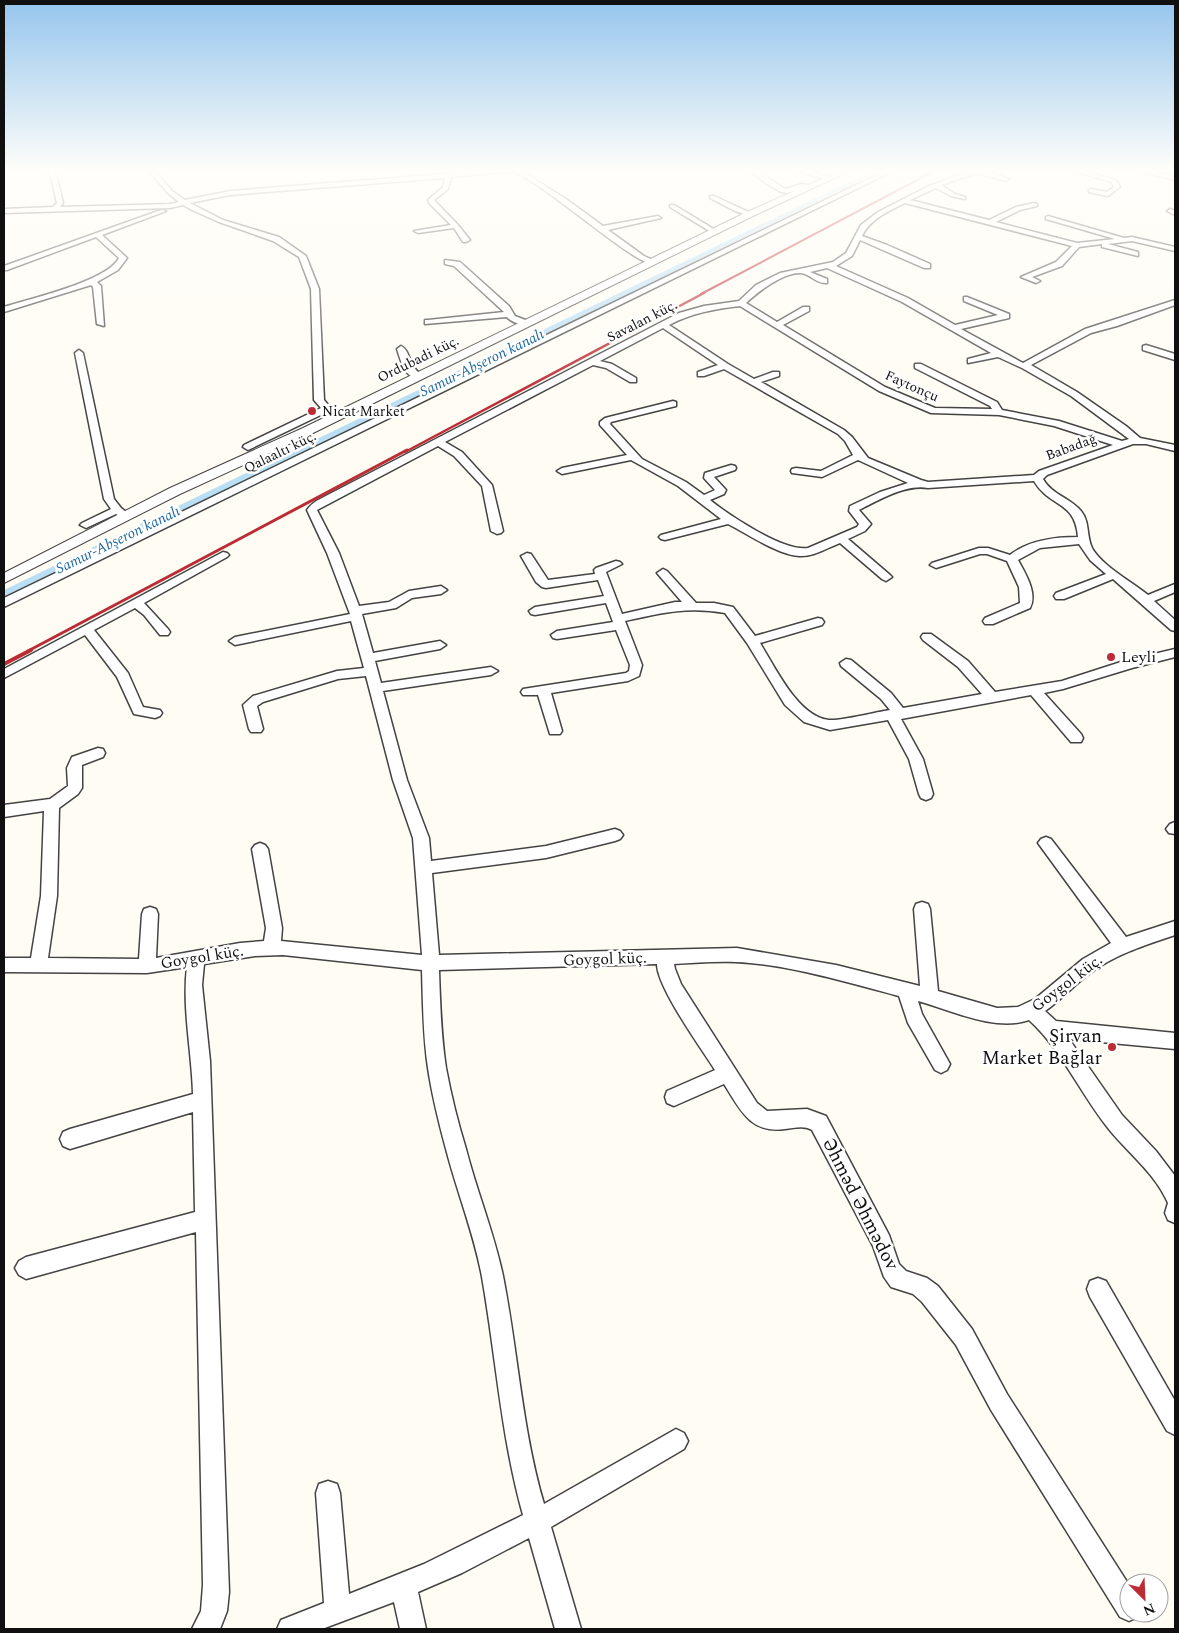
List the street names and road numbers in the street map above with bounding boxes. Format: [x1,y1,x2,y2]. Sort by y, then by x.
street label: Savalan küç. [603,294,681,348]
street label: Ordubadi küç. [374,330,462,388]
street label: Faytonçu [882,365,942,407]
street label: Qalaaltı küç. [240,425,320,479]
street label: Babadağ [1043,428,1099,466]
street label: Goygol küç. [159,939,245,975]
street label: Goygol küç. [563,946,647,972]
street label: Goygol küç. [1026,948,1108,1018]
street label: Əhməd Əhmədov [814,1133,906,1276]

